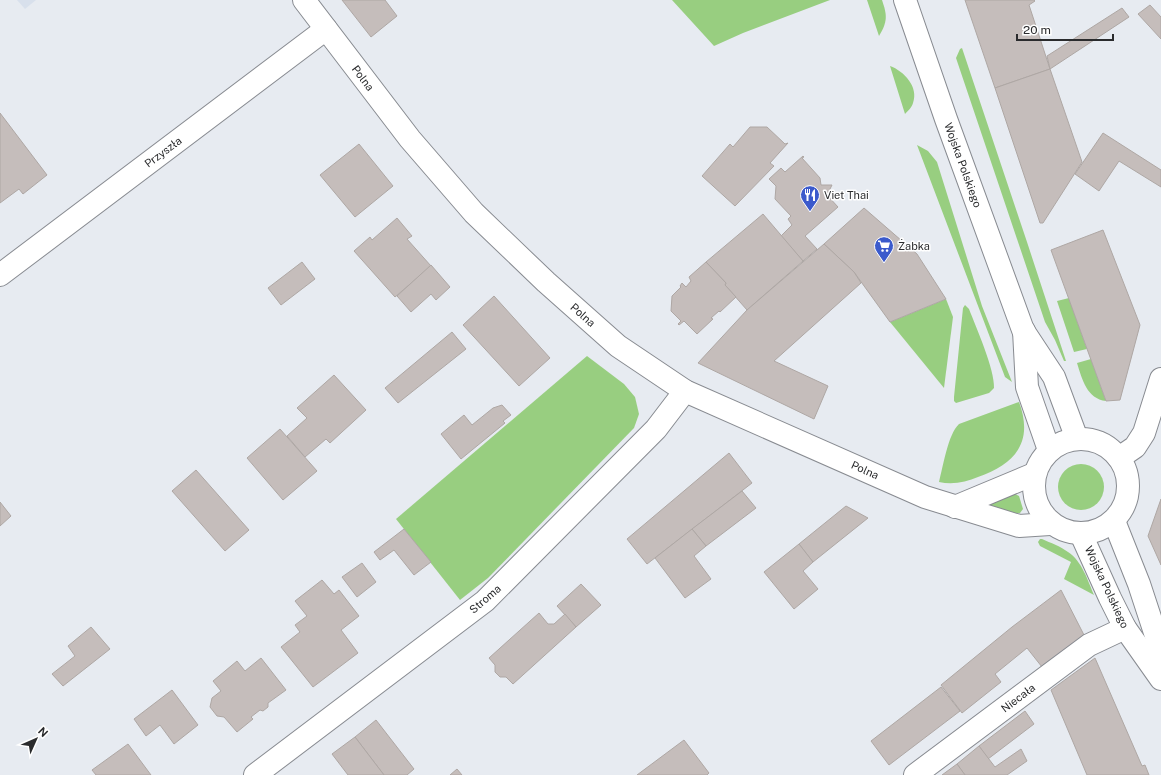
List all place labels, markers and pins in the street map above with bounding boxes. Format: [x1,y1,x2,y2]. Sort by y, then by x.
restaurant icon: Viet Thai [799,184,821,212]
place label: Viet Thai [824,189,869,201]
supermarket icon: Żabka [873,235,895,263]
place label: Żabka [898,239,930,252]

